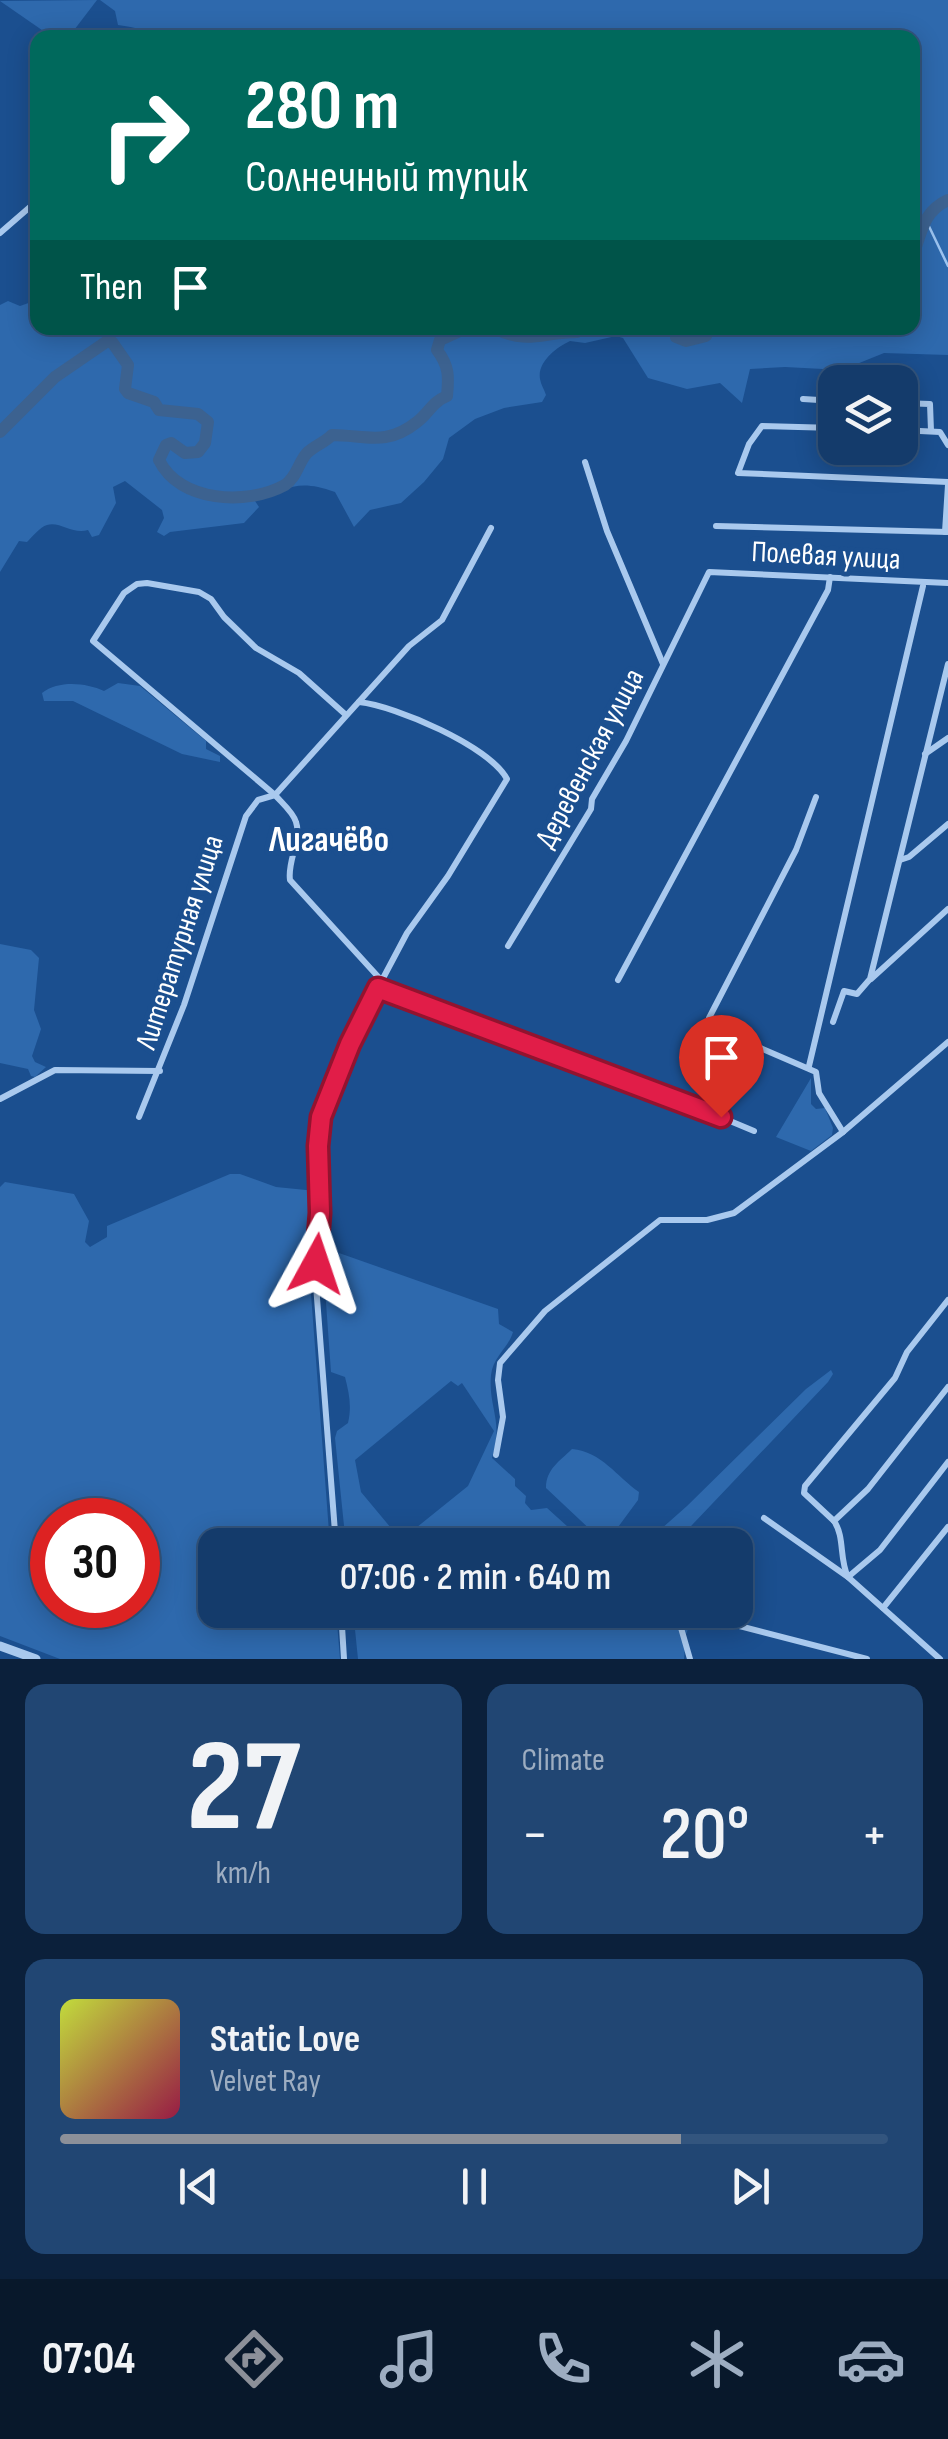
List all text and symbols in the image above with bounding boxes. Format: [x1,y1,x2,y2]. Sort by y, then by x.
text: 280 m [245,65,399,149]
icon: right [80,70,210,200]
text: Солнечный тупик [245,150,528,205]
icon: arrive [163,260,218,315]
text: Then [80,265,143,310]
map controls [818,365,918,465]
button: layers [818,365,918,465]
street label: Полевая улица [750,534,901,578]
street label: Деревенская улица [528,663,652,854]
district label: Лигачёво [268,819,389,862]
street label: Литературная улица [128,831,232,1055]
pin [679,1015,764,1118]
icon: arrive [694,1030,749,1085]
position arrow [264,1212,368,1316]
speed limit sign: 30 [30,1498,160,1628]
text: 07:06 · 2 min · 640 m [340,1555,611,1600]
text: 27 [186,1711,300,1867]
text: Climate [522,1741,605,1780]
text: 20° [660,1790,750,1881]
text: − [522,1802,548,1869]
text: + [861,1802,888,1869]
text: km/h [216,1854,271,1893]
text: Static Love [210,2017,360,2062]
text: Velvet Ray [210,2062,321,2101]
icon: previous [171,2159,226,2214]
icon: pause [447,2159,502,2214]
icon: next [723,2159,778,2214]
icon: directions [219,2324,289,2394]
icon: music [374,2324,444,2394]
icon: phone [528,2324,598,2394]
icon: climate [682,2324,752,2394]
icon: car [836,2324,906,2394]
text: 07:04 [42,2332,135,2387]

